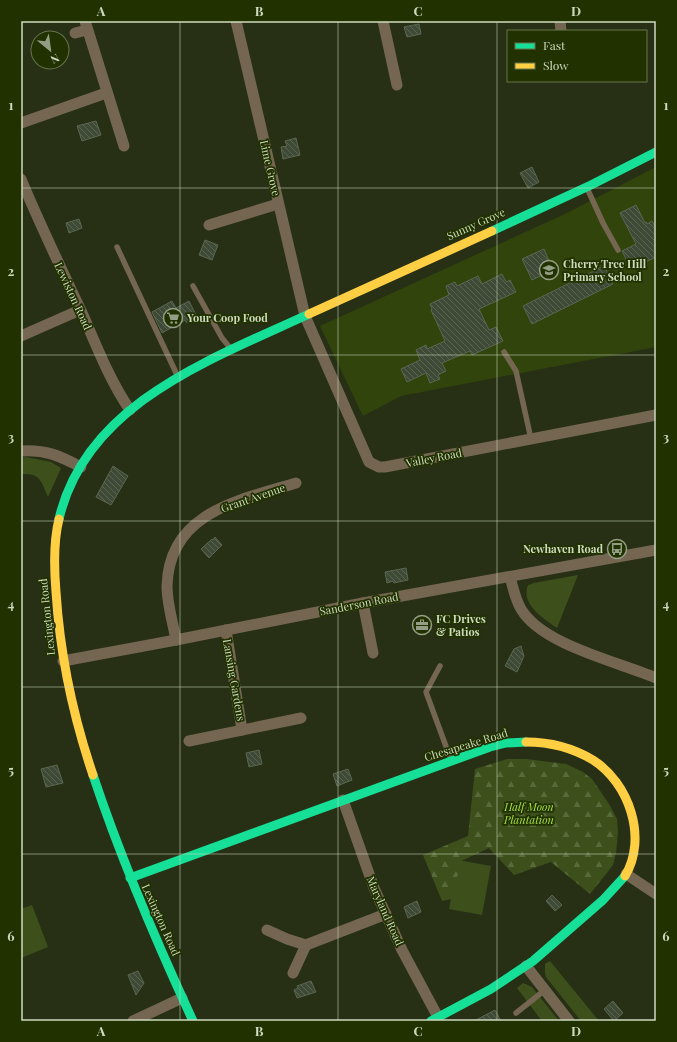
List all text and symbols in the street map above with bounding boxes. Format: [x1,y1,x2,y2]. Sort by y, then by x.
text: A [96,2,106,19]
text: B [255,2,264,19]
text: C [413,2,423,19]
text: D [571,2,581,19]
north arrow [30,30,70,70]
legend [507,30,647,82]
text: Fast [543,37,566,53]
text: N [48,51,62,68]
text: Slow [543,57,569,73]
text: 1 [9,96,14,113]
text: 1 [664,96,669,113]
street label: Lime Grove [257,138,284,198]
street label: Sunny Grove [444,204,508,243]
place label: Cherry Tree Hill Primary School [563,256,647,284]
school or university icon: Cherry Tree Hill Primary School [538,259,560,281]
street label: Lewiston Road [51,260,96,333]
text: 2 [8,262,15,279]
text: 2 [663,262,670,279]
supermarket icon: Your Coop Food [162,307,184,329]
place label: Your Coop Food [186,310,268,325]
text: 3 [8,428,14,445]
text: 3 [663,428,669,445]
street label: Valley Road [404,445,464,470]
street label: Grant Avenue [219,479,287,516]
bus stop icon: Newhaven Road [606,538,628,560]
place label: Newhaven Road [523,541,603,556]
street label: Lexington Road [35,577,58,656]
street label: Sanderson Road [318,588,400,619]
text: 4 [8,595,15,612]
text: 4 [663,595,670,612]
place label: FC Drives & Patios [436,611,486,639]
office icon: FC Drives & Patios [411,614,433,636]
street label: Lansing Gardens [220,638,249,722]
street label: Chesapeake Road [422,725,510,764]
text: 5 [8,761,14,778]
text: 5 [663,761,669,778]
park label: Half Moon Plantation [503,799,554,827]
street label: Maryland Road [363,874,408,948]
street label: Lexington Road [139,881,184,959]
text: 6 [7,927,15,944]
text: 6 [662,927,670,944]
text: A [96,1022,106,1039]
text: B [255,1022,264,1039]
text: C [413,1022,423,1039]
text: D [571,1022,581,1039]

